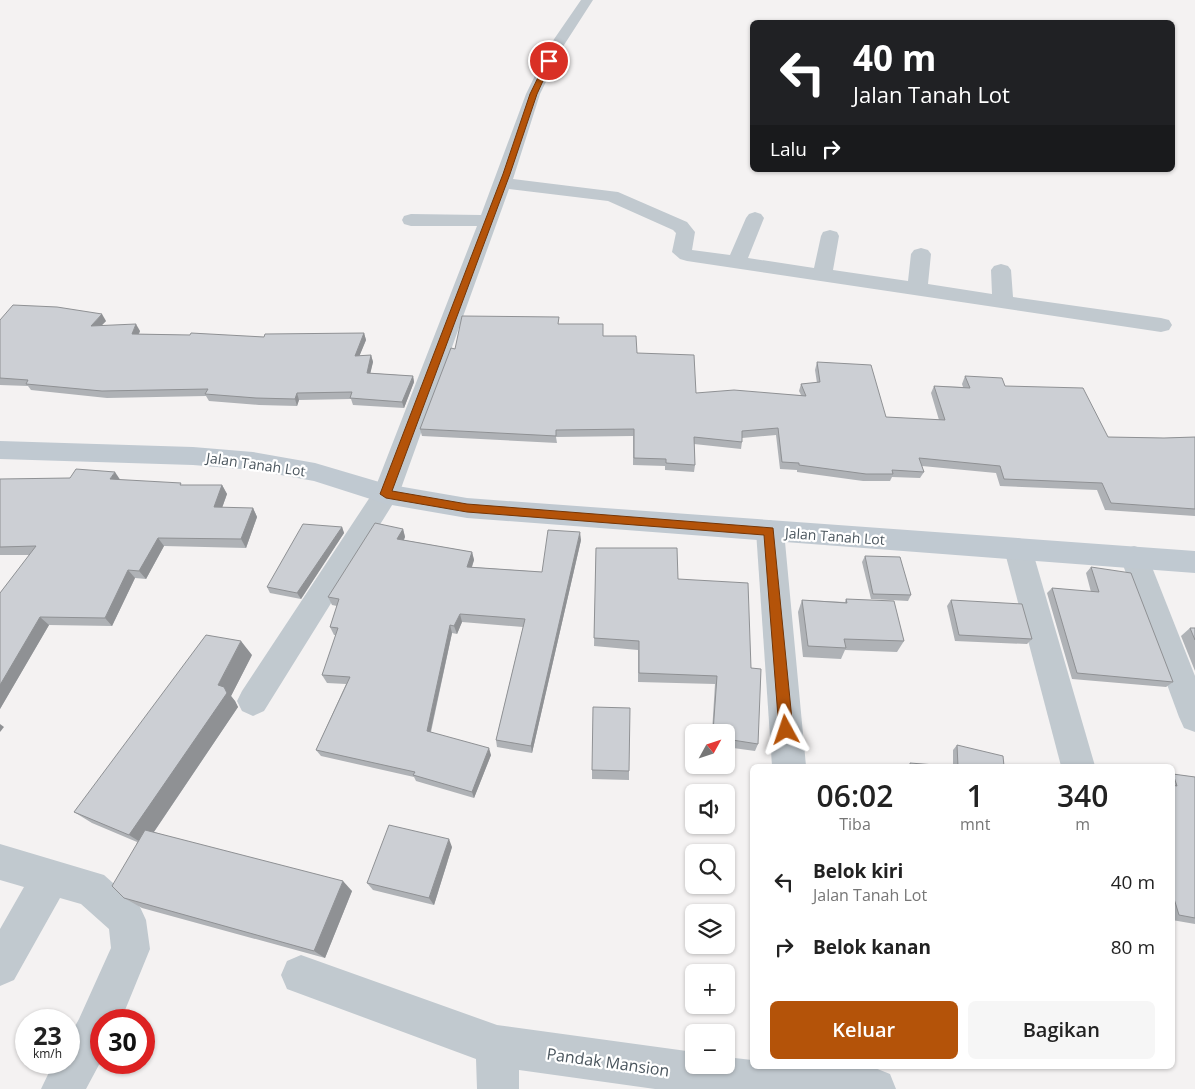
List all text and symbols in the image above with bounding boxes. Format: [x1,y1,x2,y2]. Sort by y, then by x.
text: 40 m [853,34,936,81]
pin [528,40,570,82]
icon: left [770,40,835,105]
icon: arrive [535,47,563,75]
text: Jalan Tanah Lot [853,79,1010,109]
icon: right [817,135,845,163]
text: Lalu [770,136,807,162]
street label: Jalan Tanah Lot [203,447,307,480]
street label: Jalan Tanah Lot [783,523,885,549]
position arrow [759,703,811,755]
north arrow [685,724,735,774]
map controls [685,724,735,1074]
text: 06:02 [817,775,893,816]
text: 1 [967,775,984,816]
text: 340 [1057,775,1108,816]
button: sound [685,784,735,834]
text: Tiba [839,813,871,835]
text: mnt [960,813,990,835]
text: m [1075,813,1090,835]
button: search [685,844,735,894]
text: Belok kiri [813,858,903,884]
icon: left [770,868,798,896]
text: 40 m [1111,869,1155,895]
text: Jalan Tanah Lot [813,884,927,906]
button: layers [685,904,735,954]
icon: right [770,933,798,961]
text: Belok kanan [813,934,931,960]
text: 80 m [1111,934,1155,960]
button: + [685,964,735,1014]
button: Keluar [770,1001,958,1059]
button: Bagikan [968,1001,1155,1059]
speed limit sign: 30 [90,1009,155,1074]
text: 23 [33,1018,62,1052]
button: − [685,1024,735,1074]
street label: Pandak Mansion [545,1042,671,1082]
text: km/h [33,1045,62,1062]

